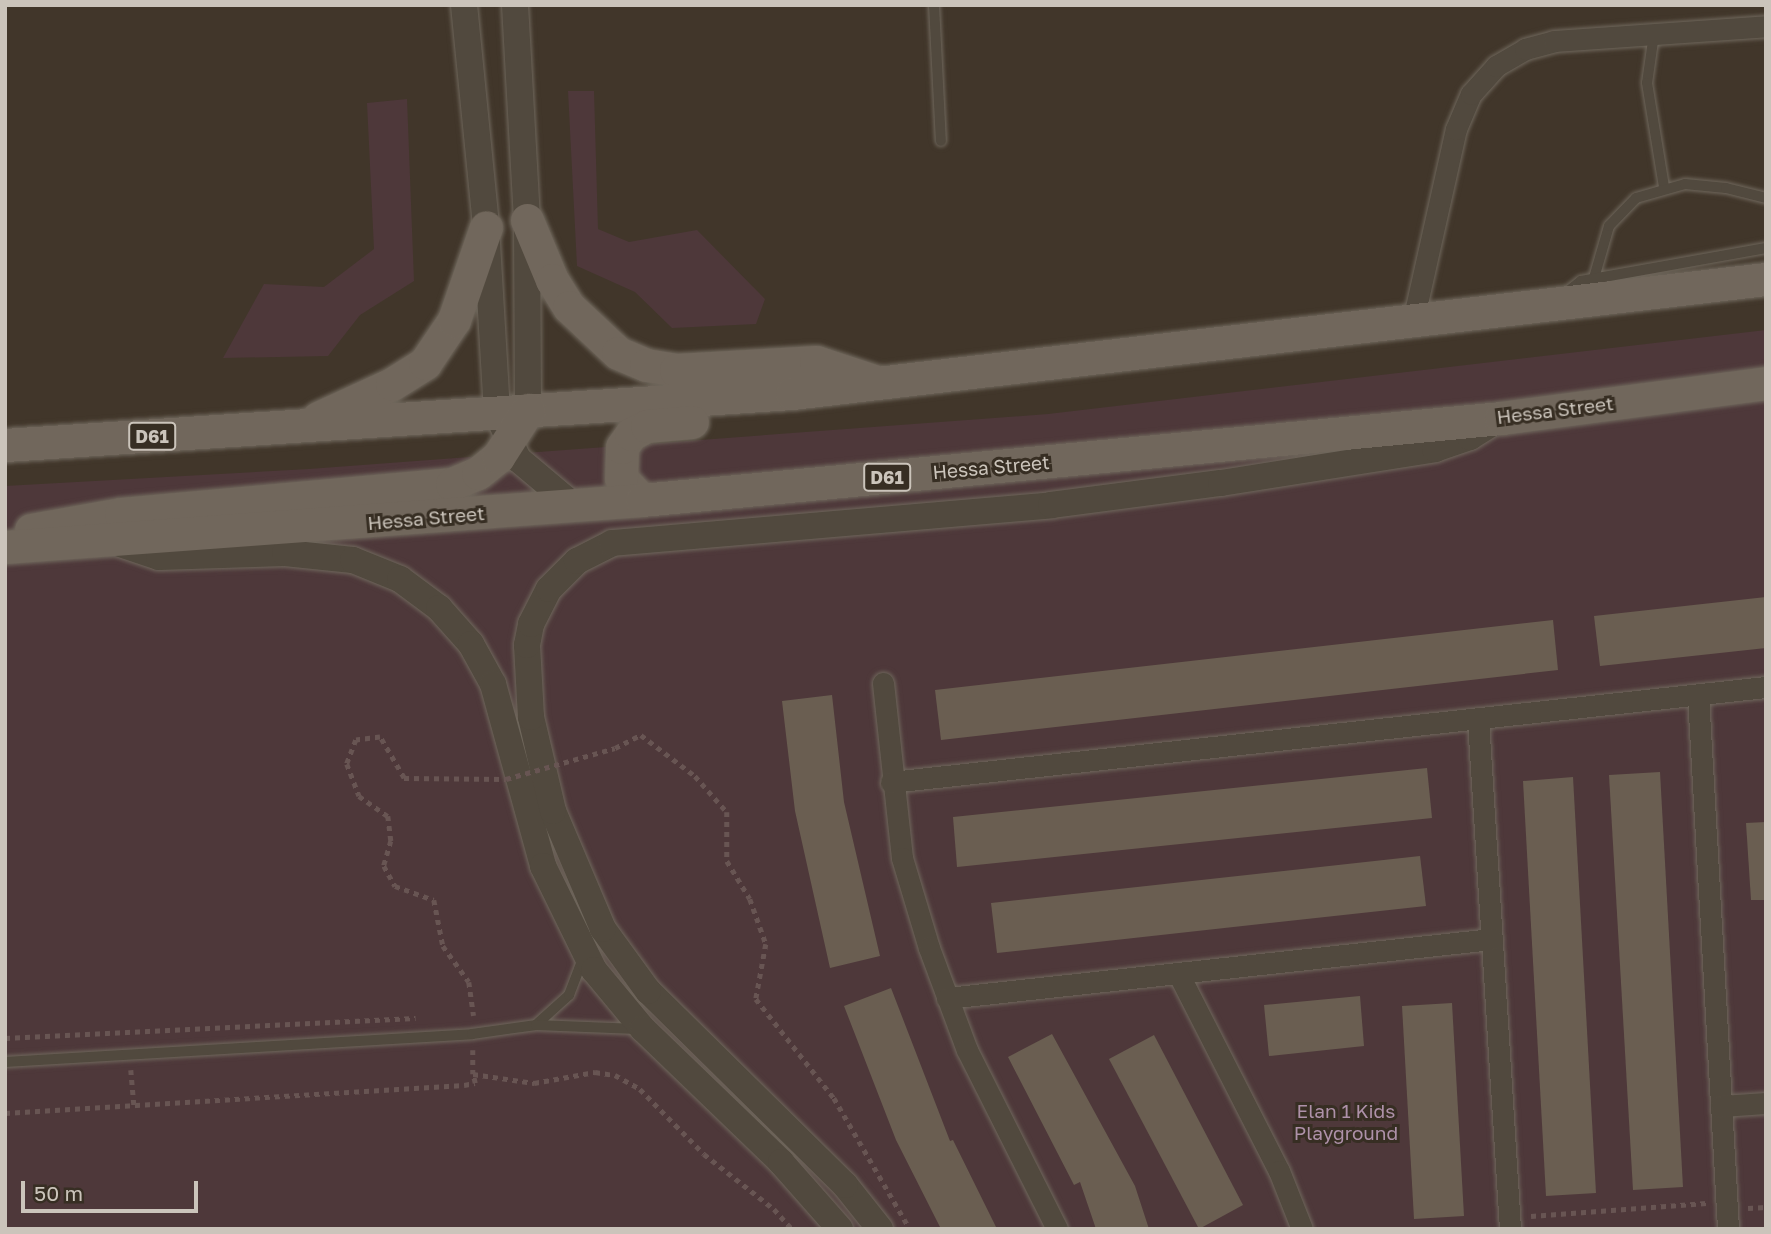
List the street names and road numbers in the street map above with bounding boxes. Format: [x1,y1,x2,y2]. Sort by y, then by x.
street label: Hessa Street [1495,392,1615,428]
road number: D61 [128,422,176,450]
street label: Hessa Street [932,451,1050,483]
road number: D61 [862,462,912,491]
street label: Hessa Street [367,502,485,534]

